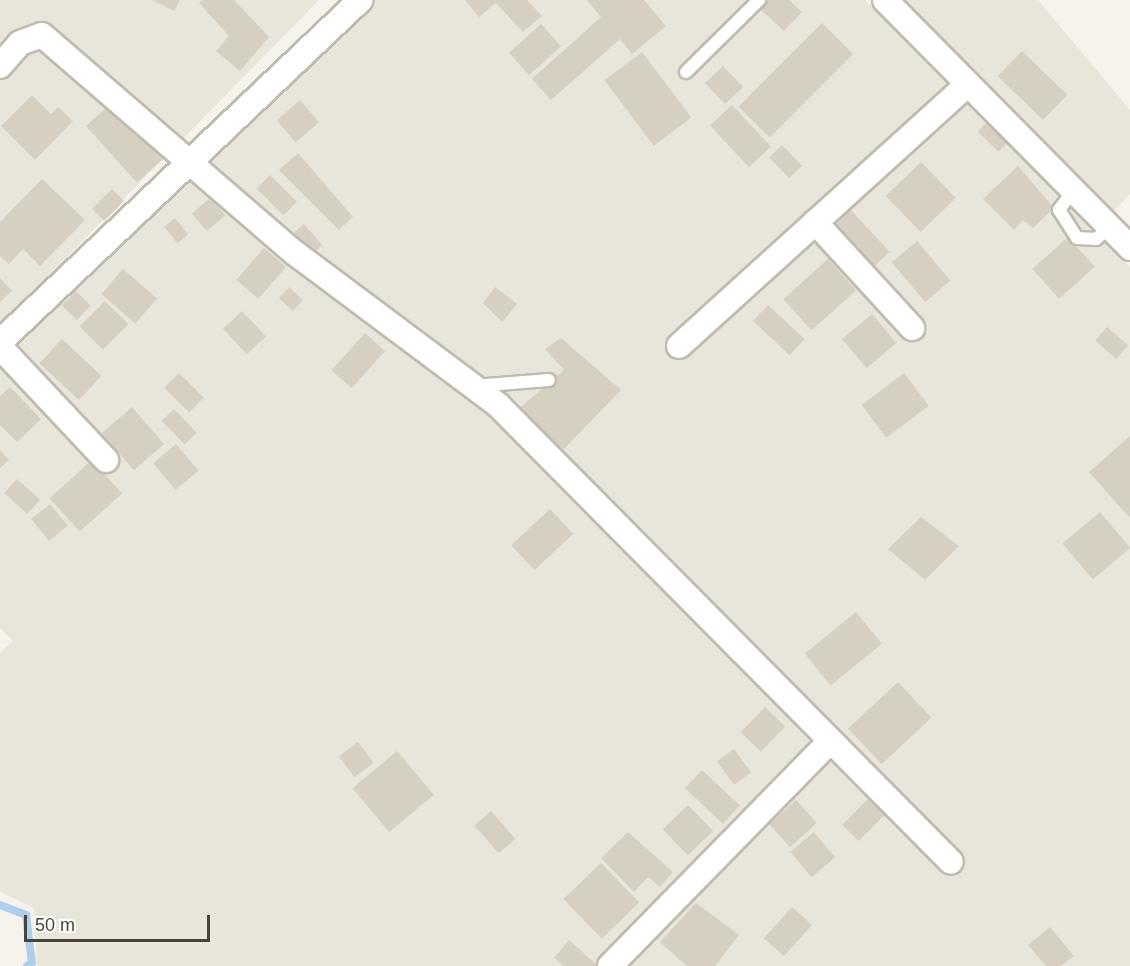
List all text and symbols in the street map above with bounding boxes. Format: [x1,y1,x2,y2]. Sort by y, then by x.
scale bar [27,903,213,941]
text: 50 m [35,915,75,935]

